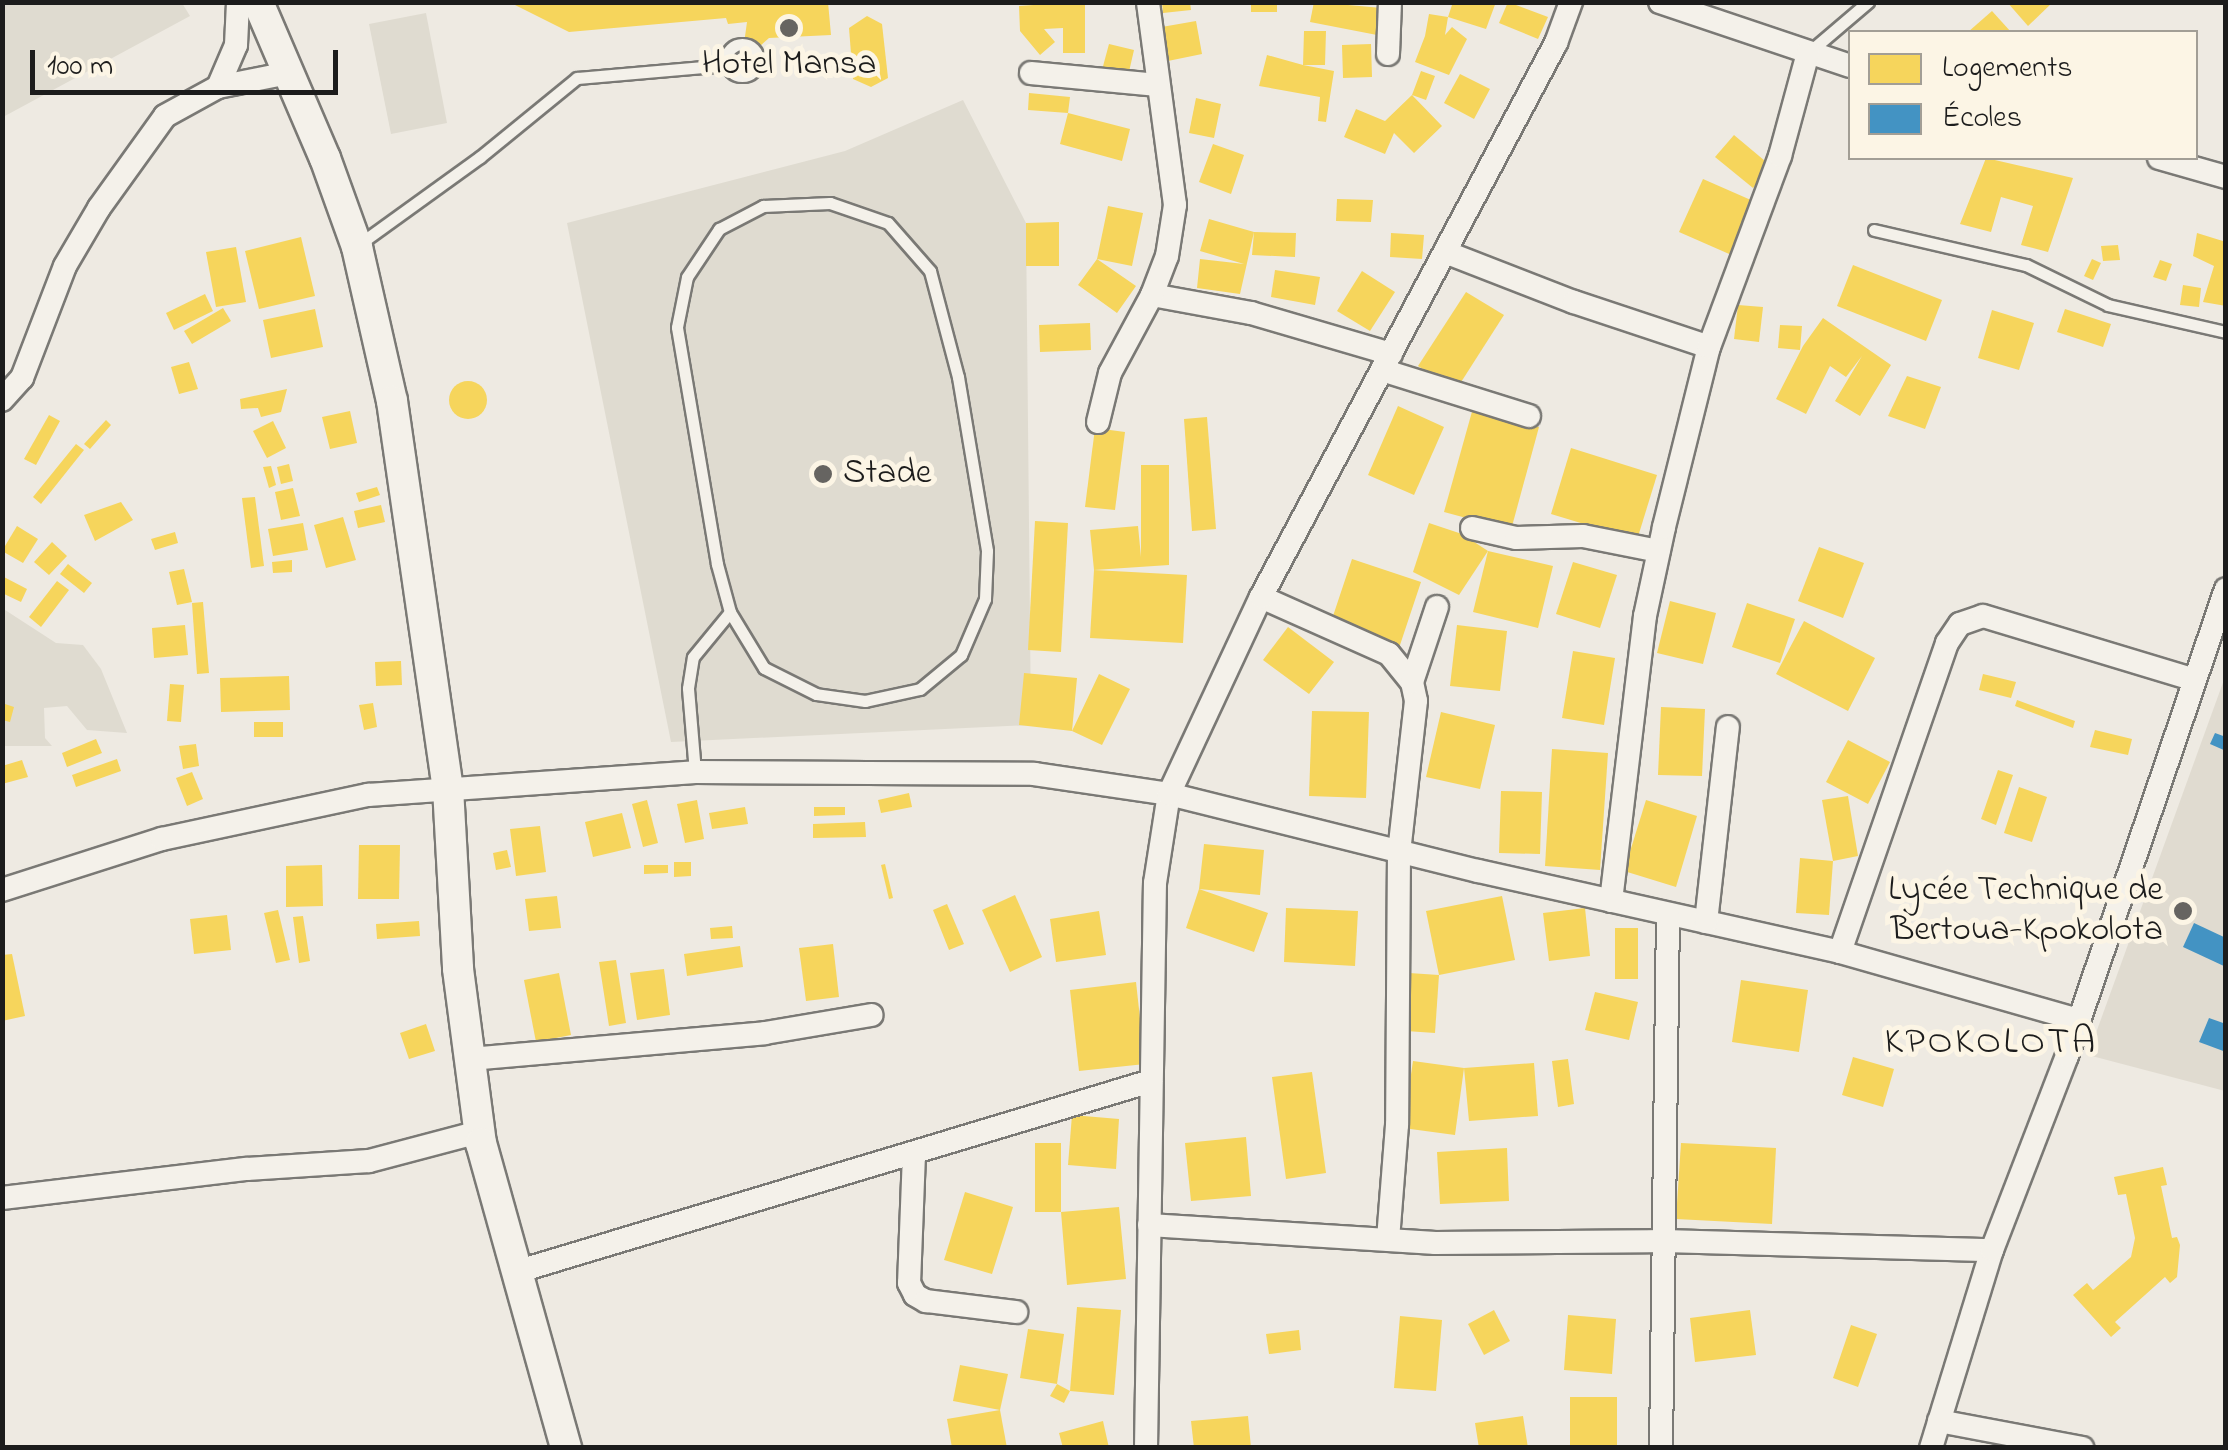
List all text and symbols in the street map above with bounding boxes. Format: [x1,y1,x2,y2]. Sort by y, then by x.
marker: Hotel Mansa [778,17,800,39]
scale bar [35,30,342,92]
legend [1848,30,2198,160]
place label: Hotel Mansa [702,44,876,86]
text: 100 m [47,45,113,89]
text: Logements [1942,47,2073,91]
text: Écoles [1942,97,2022,141]
place label: Stade [843,453,931,495]
marker: Stade [812,463,834,485]
place label: Lycée Technique de Bertoua-Kpokolota [1888,870,2163,952]
marker: Lycée Technique de Bertoua-Kpokolota [2172,900,2194,922]
district label: KPOKOLOTA [1884,1021,2098,1067]

